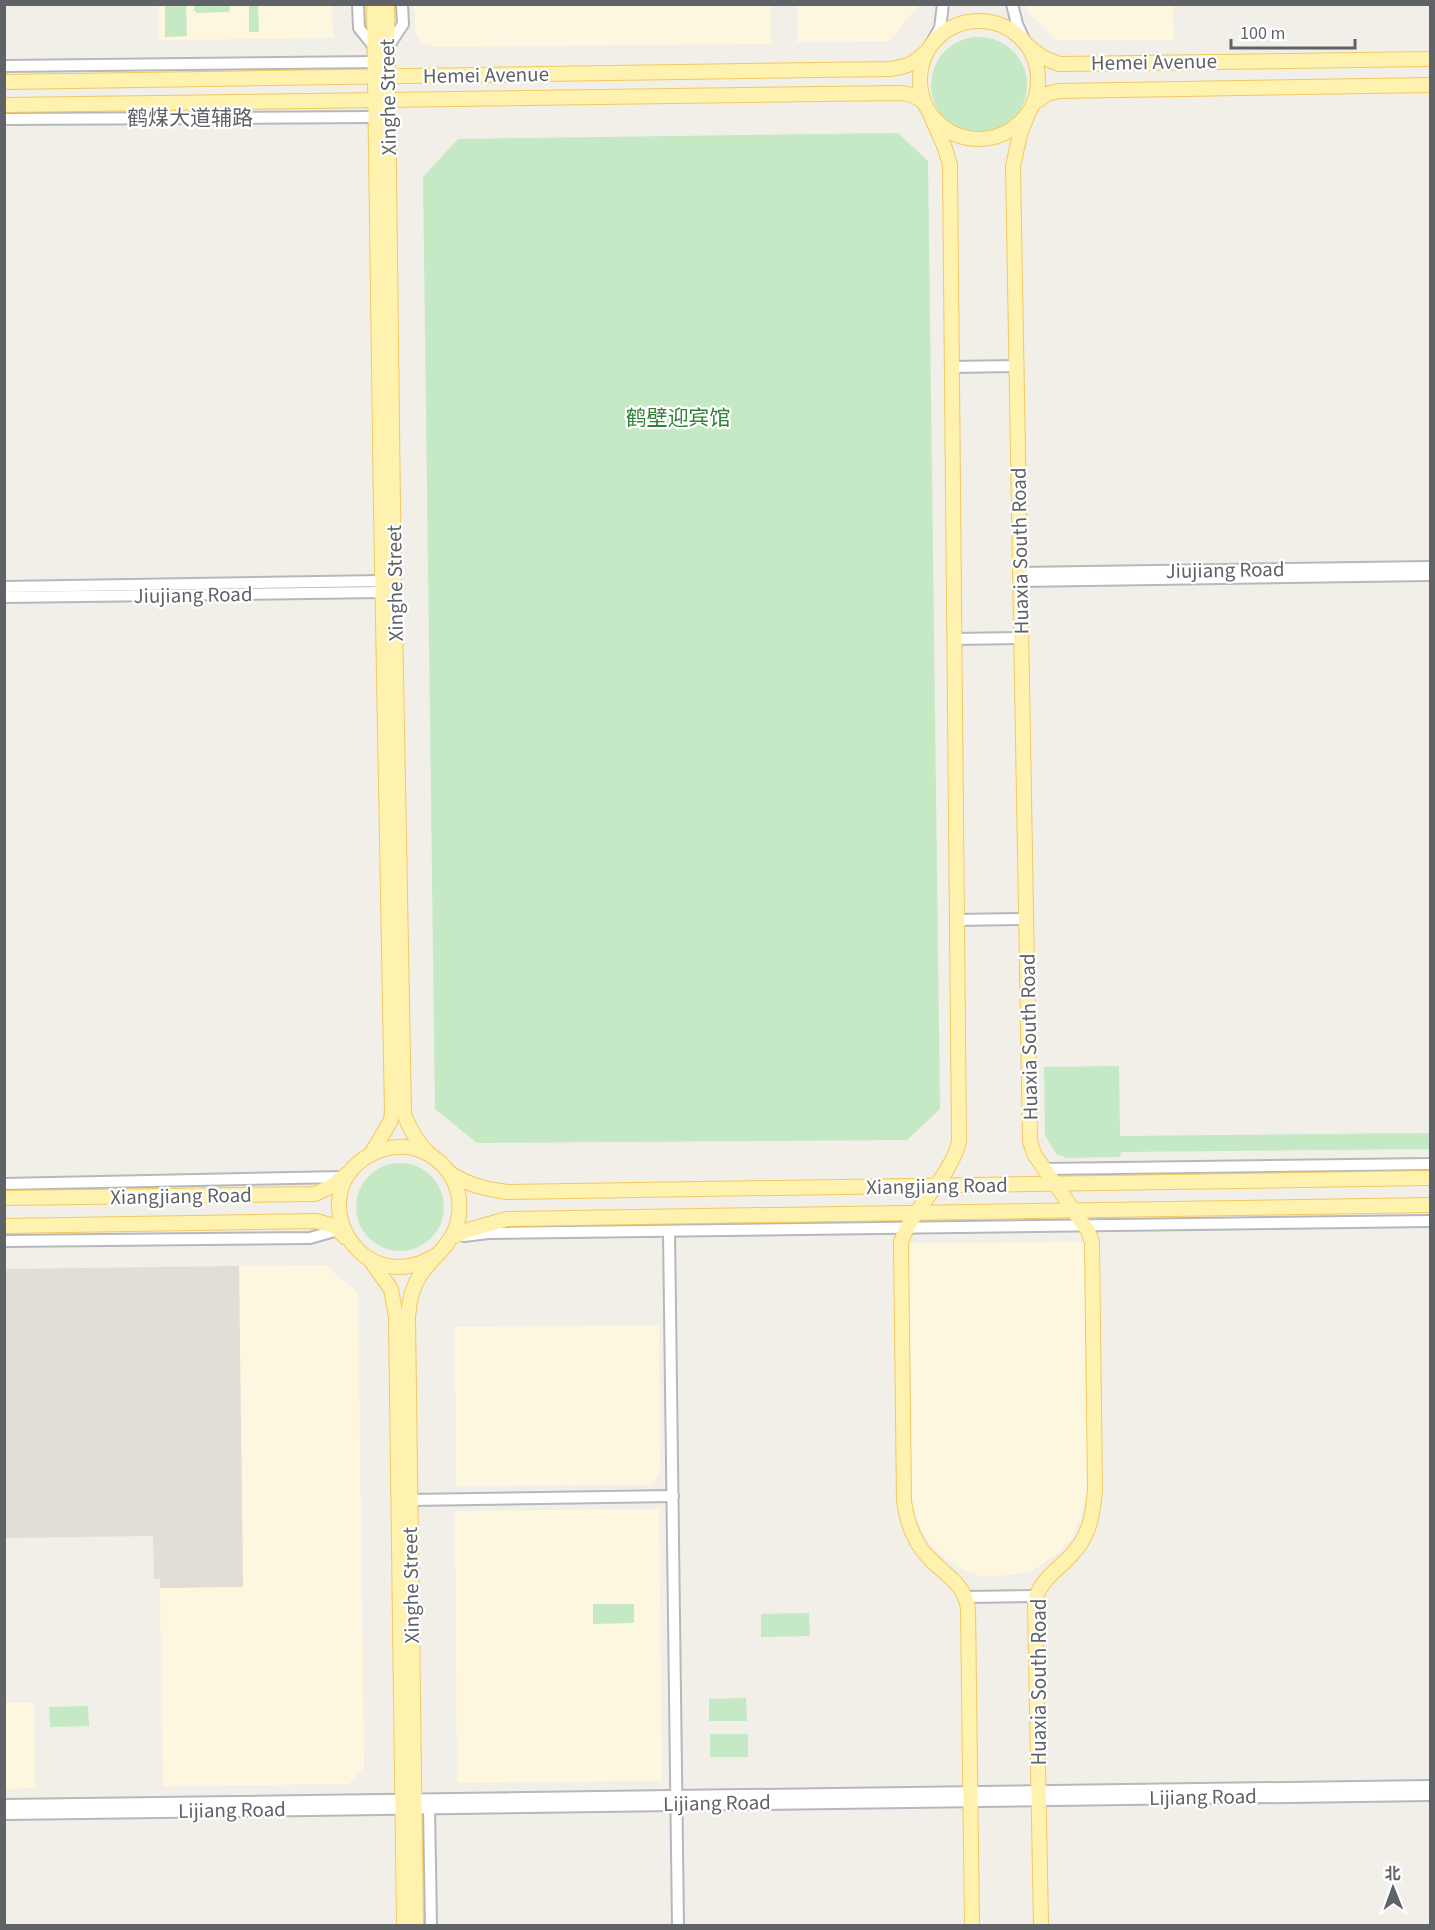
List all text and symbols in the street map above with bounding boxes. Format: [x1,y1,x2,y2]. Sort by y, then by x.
scale bar [1231,12,1356,50]
text: 100 m [1240,21,1285,46]
street label: Xinghe Street [372,38,404,156]
street label: Hemei Avenue [1091,46,1217,78]
street label: Hemei Avenue [423,59,549,91]
street label: 鹤煤大道辅路 [127,103,253,133]
park label: 鹤壁迎宾馆 [626,403,731,433]
street label: Huaxia South Road [1004,467,1036,635]
street label: Xinghe Street [379,524,411,642]
street label: Jiujiang Road [1165,554,1285,586]
street label: Jiujiang Road [133,579,253,611]
street label: Huaxia South Road [1013,953,1045,1121]
street label: Xiangjiang Road [866,1170,1008,1202]
street label: Xiangjiang Road [110,1180,252,1212]
street label: Xinghe Street [395,1526,427,1644]
street label: Huaxia South Road [1024,1599,1054,1765]
street label: Lijiang Road [1149,1781,1257,1813]
street label: Lijiang Road [663,1787,771,1819]
street label: Lijiang Road [178,1794,286,1826]
north arrow [1363,1858,1423,1918]
text: 北 [1385,1863,1401,1885]

